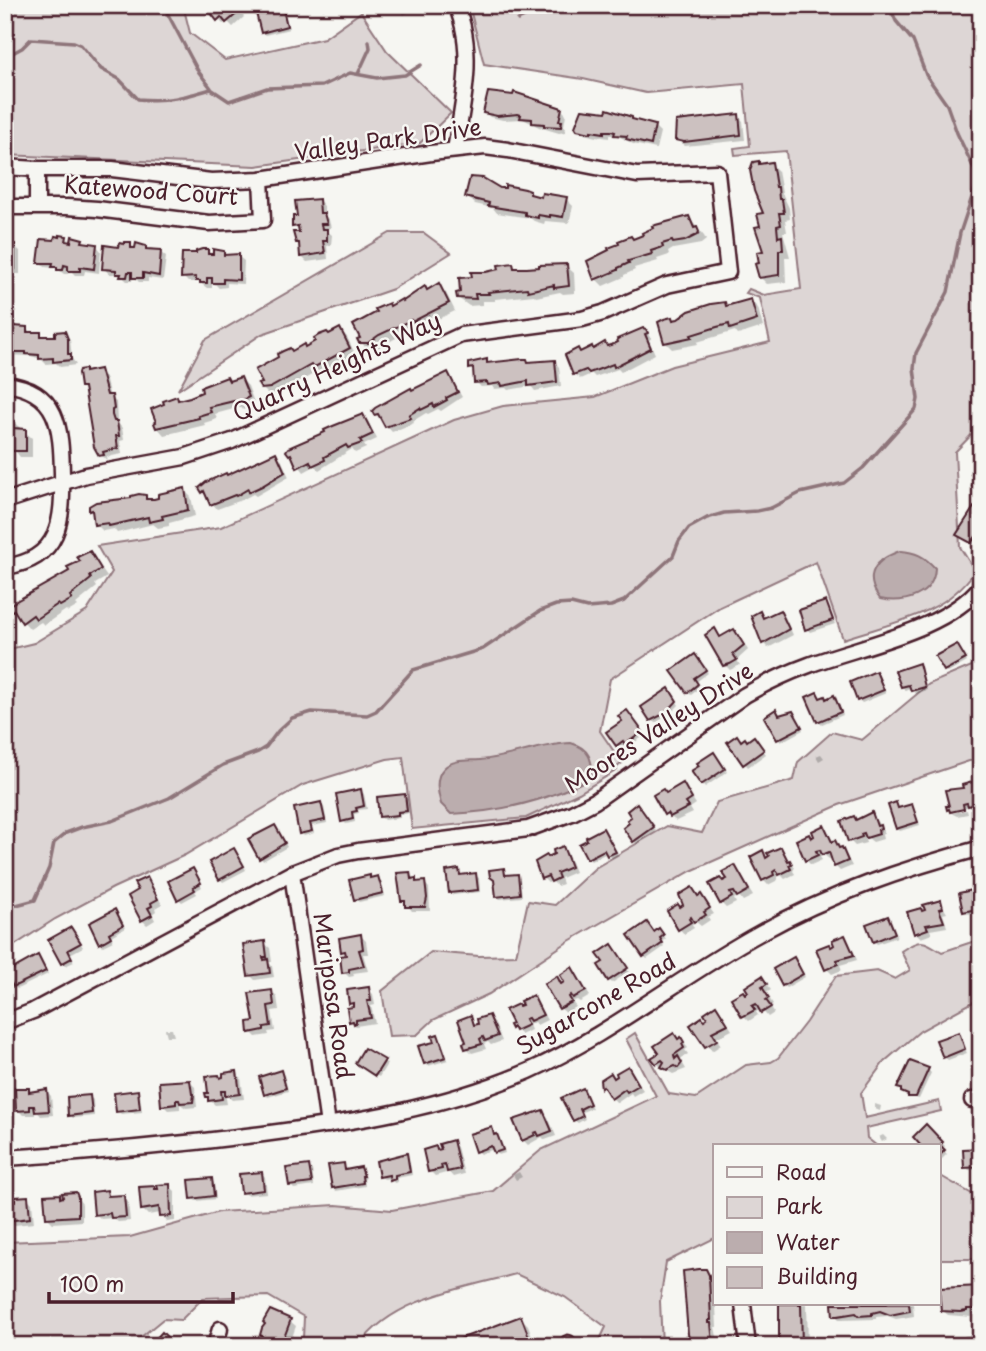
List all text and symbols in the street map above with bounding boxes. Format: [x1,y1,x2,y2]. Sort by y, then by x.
street label: Valley Park Drive [292,108,484,169]
street label: Katewood Court [63,166,239,213]
street label: Quarry Heights Way [226,302,447,429]
street label: Moores Valley Drive [557,652,760,801]
street label: Mariposa Road [305,910,363,1081]
street label: Sugarcone Road [509,943,682,1063]
legend [713,1144,940,1306]
text: Road [776,1155,827,1187]
text: Park [776,1189,823,1221]
text: Water [776,1225,840,1257]
text: Building [776,1259,858,1291]
scale bar [49,1260,233,1304]
text: 100 m [60,1267,124,1299]

